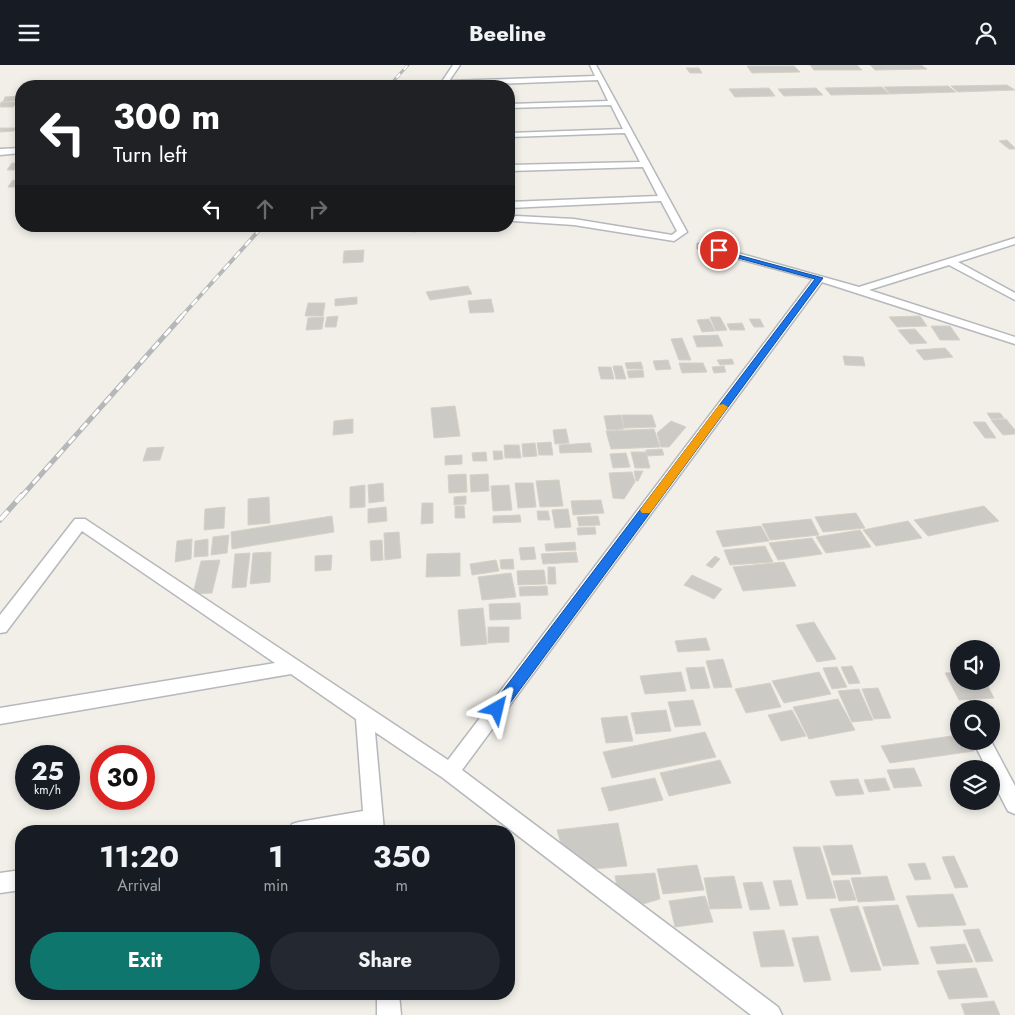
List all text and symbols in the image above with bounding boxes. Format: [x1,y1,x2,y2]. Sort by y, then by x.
text: Beeline [469,17,546,49]
icon: menu [15,19,43,47]
icon: person [972,19,1000,47]
text: 300 m [113,92,220,142]
icon: left [30,100,95,165]
text: Turn left [113,138,187,170]
icon: left [198,195,226,223]
icon: ahead [251,195,279,223]
icon: right [304,195,332,223]
pin [698,229,740,271]
icon: arrive [705,236,733,264]
map controls [950,640,1000,810]
button: sound [950,640,1000,690]
position arrow [470,682,522,734]
button: search [950,700,1000,750]
speed limit sign: 30 [90,745,155,810]
text: 25 [31,753,64,789]
button: layers [950,760,1000,810]
text: km/h [34,781,61,799]
text: 11:20 [99,835,179,878]
text: 1 [268,835,284,878]
text: 350 [373,835,431,878]
text: Arrival [117,874,161,897]
text: min [263,874,288,897]
text: m [395,874,408,897]
button: Exit [30,932,260,990]
button: Share [270,932,500,990]

